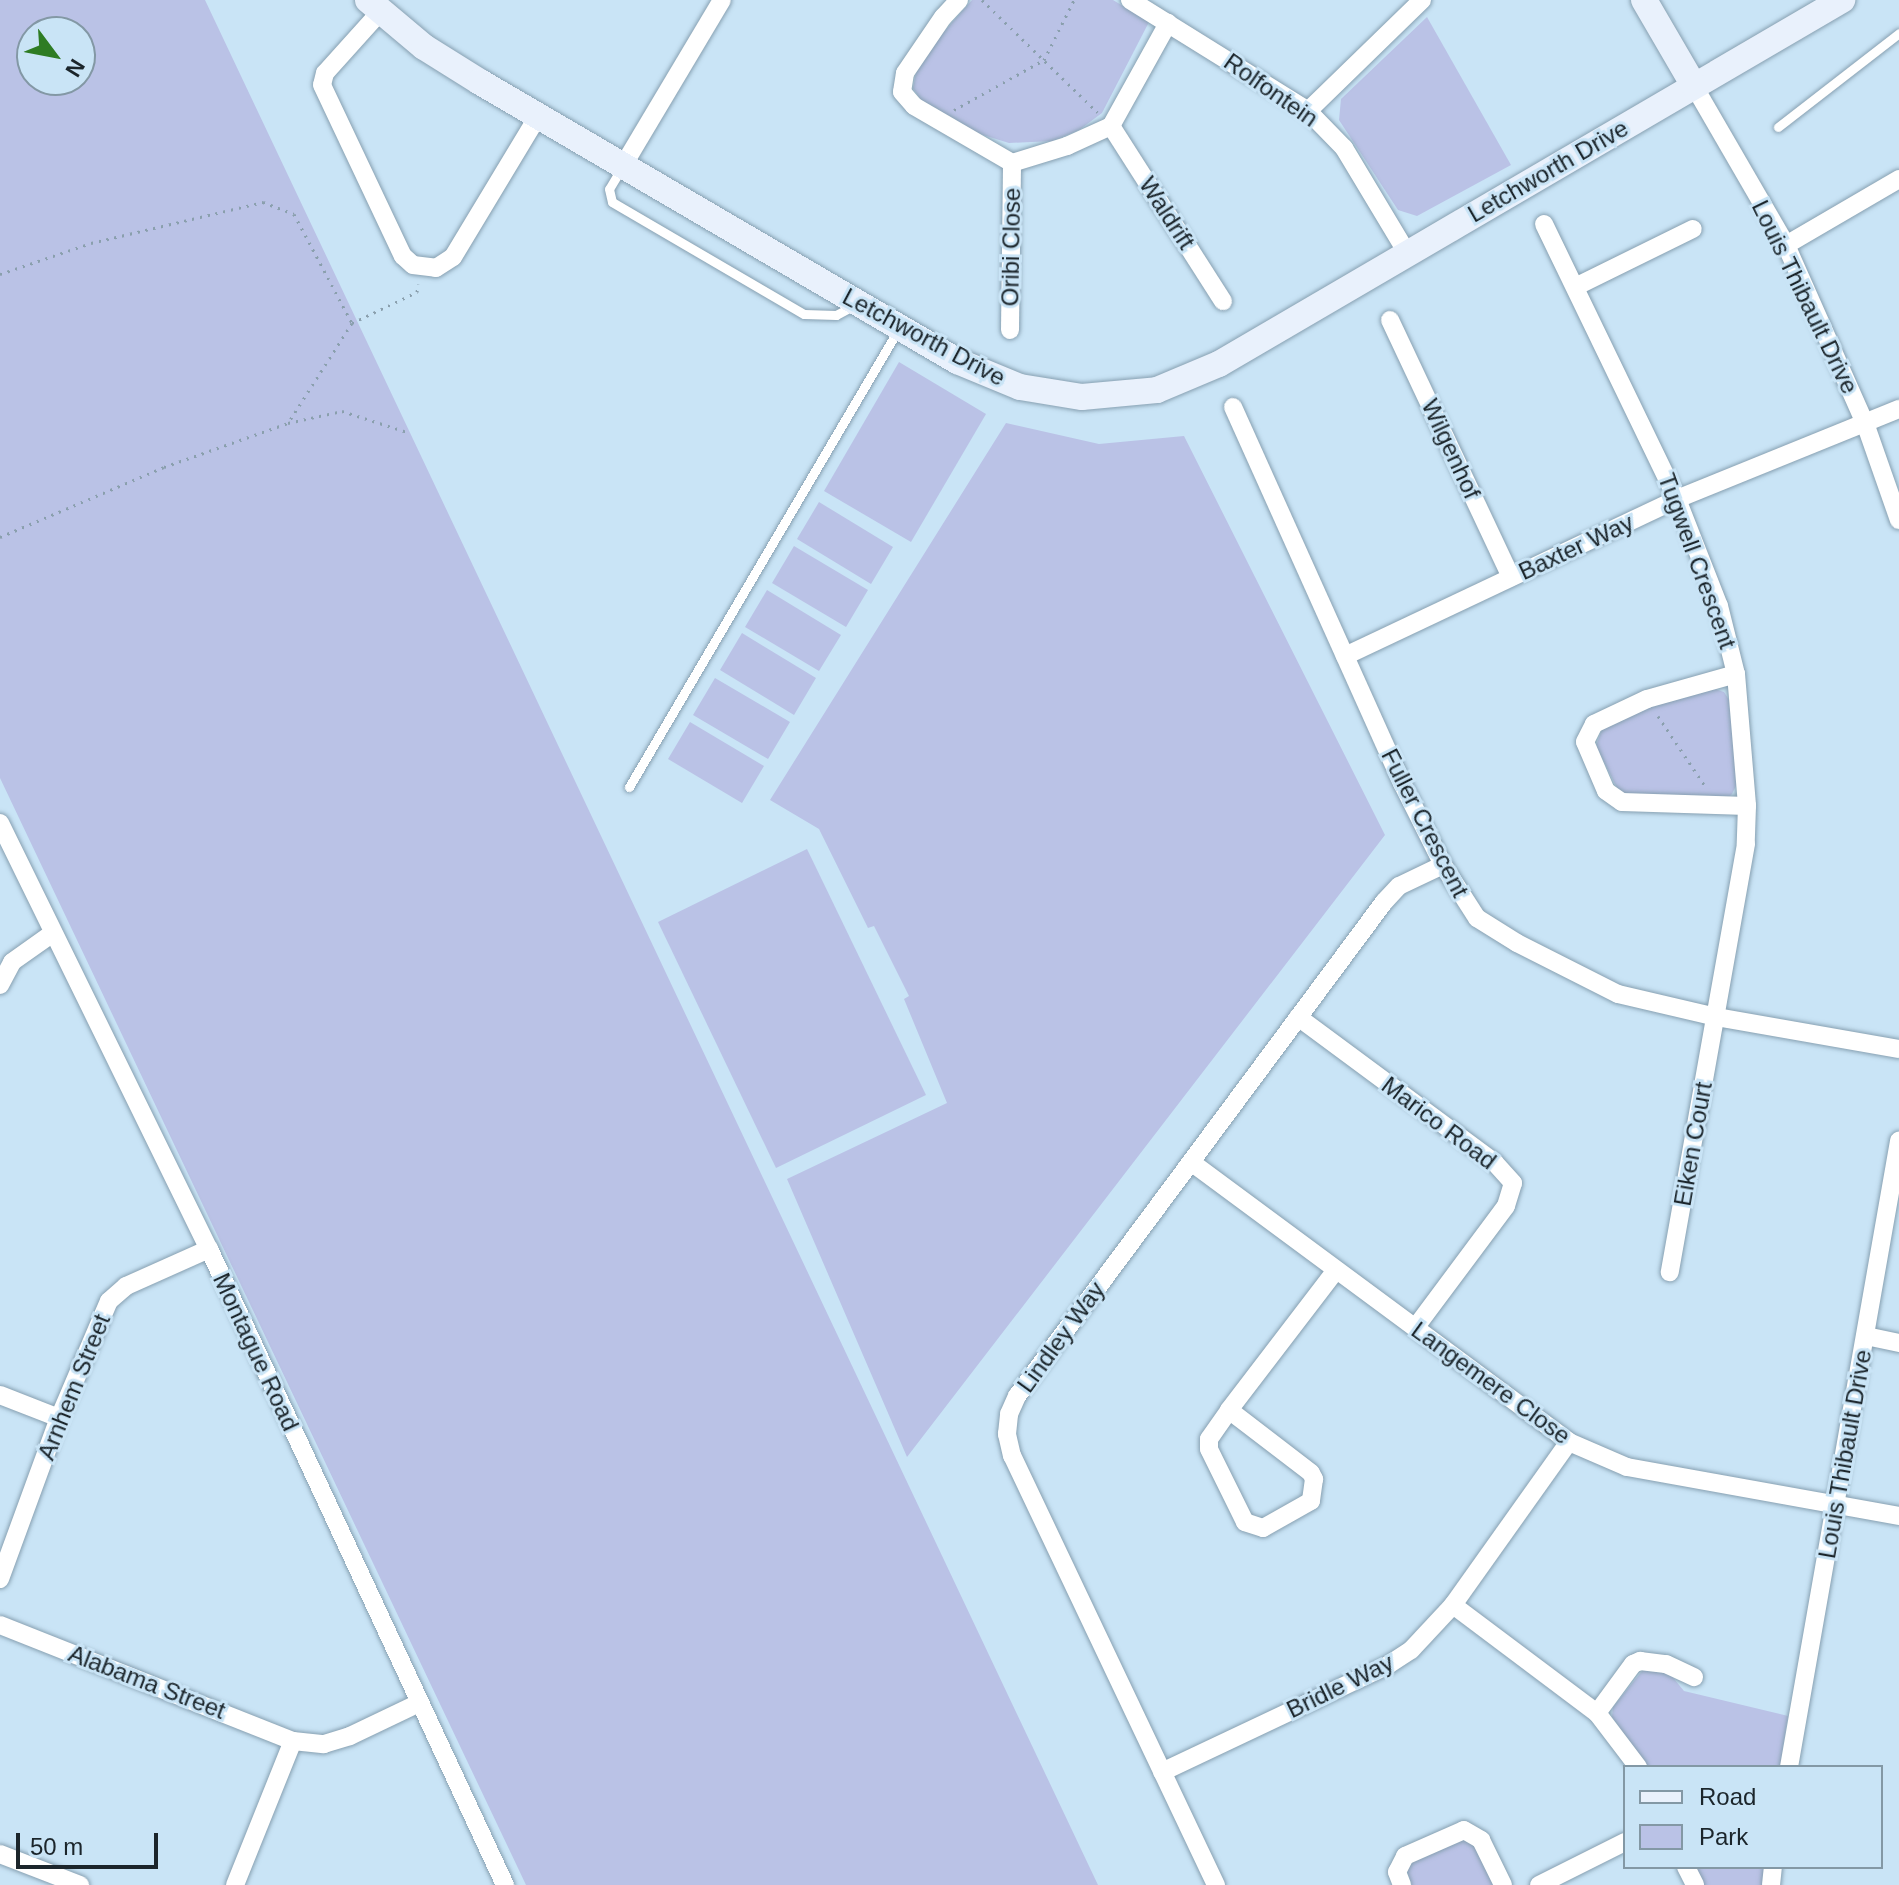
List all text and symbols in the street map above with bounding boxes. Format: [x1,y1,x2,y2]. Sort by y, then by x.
north arrow [16,16,96,96]
street label: Rolfontein [1218,47,1324,133]
text: N [60,55,90,81]
street label: Letchworth Drive [1463,114,1633,228]
street label: Waldrift [1133,171,1201,255]
street label: Oribi Close [996,187,1026,307]
street label: Louis Thibault Drive [1746,195,1864,399]
street label: Letchworth Drive [838,282,1010,392]
street label: Wilgenhof [1415,395,1487,503]
street label: Tugwell Crescent [1652,469,1742,653]
street label: Baxter Way [1514,508,1638,586]
street label: Fuller Crescent [1375,744,1475,902]
street label: Marico Road [1376,1071,1502,1175]
street label: Eiken Court [1668,1080,1718,1208]
street label: Montague Road [207,1269,305,1435]
street label: Lindley Way [1011,1276,1111,1398]
street label: Arnhem Street [32,1310,116,1464]
street label: Langemere Close [1406,1316,1576,1450]
street label: Louis Thibault Drive [1812,1347,1878,1561]
street label: Alabama Street [65,1639,229,1725]
street label: Bridle Way [1282,1648,1398,1724]
legend [1623,1765,1883,1869]
text: Road [1699,1783,1756,1810]
scale bar [20,1817,162,1867]
text: Park [1699,1823,1748,1850]
text: 50 m [30,1833,83,1860]

